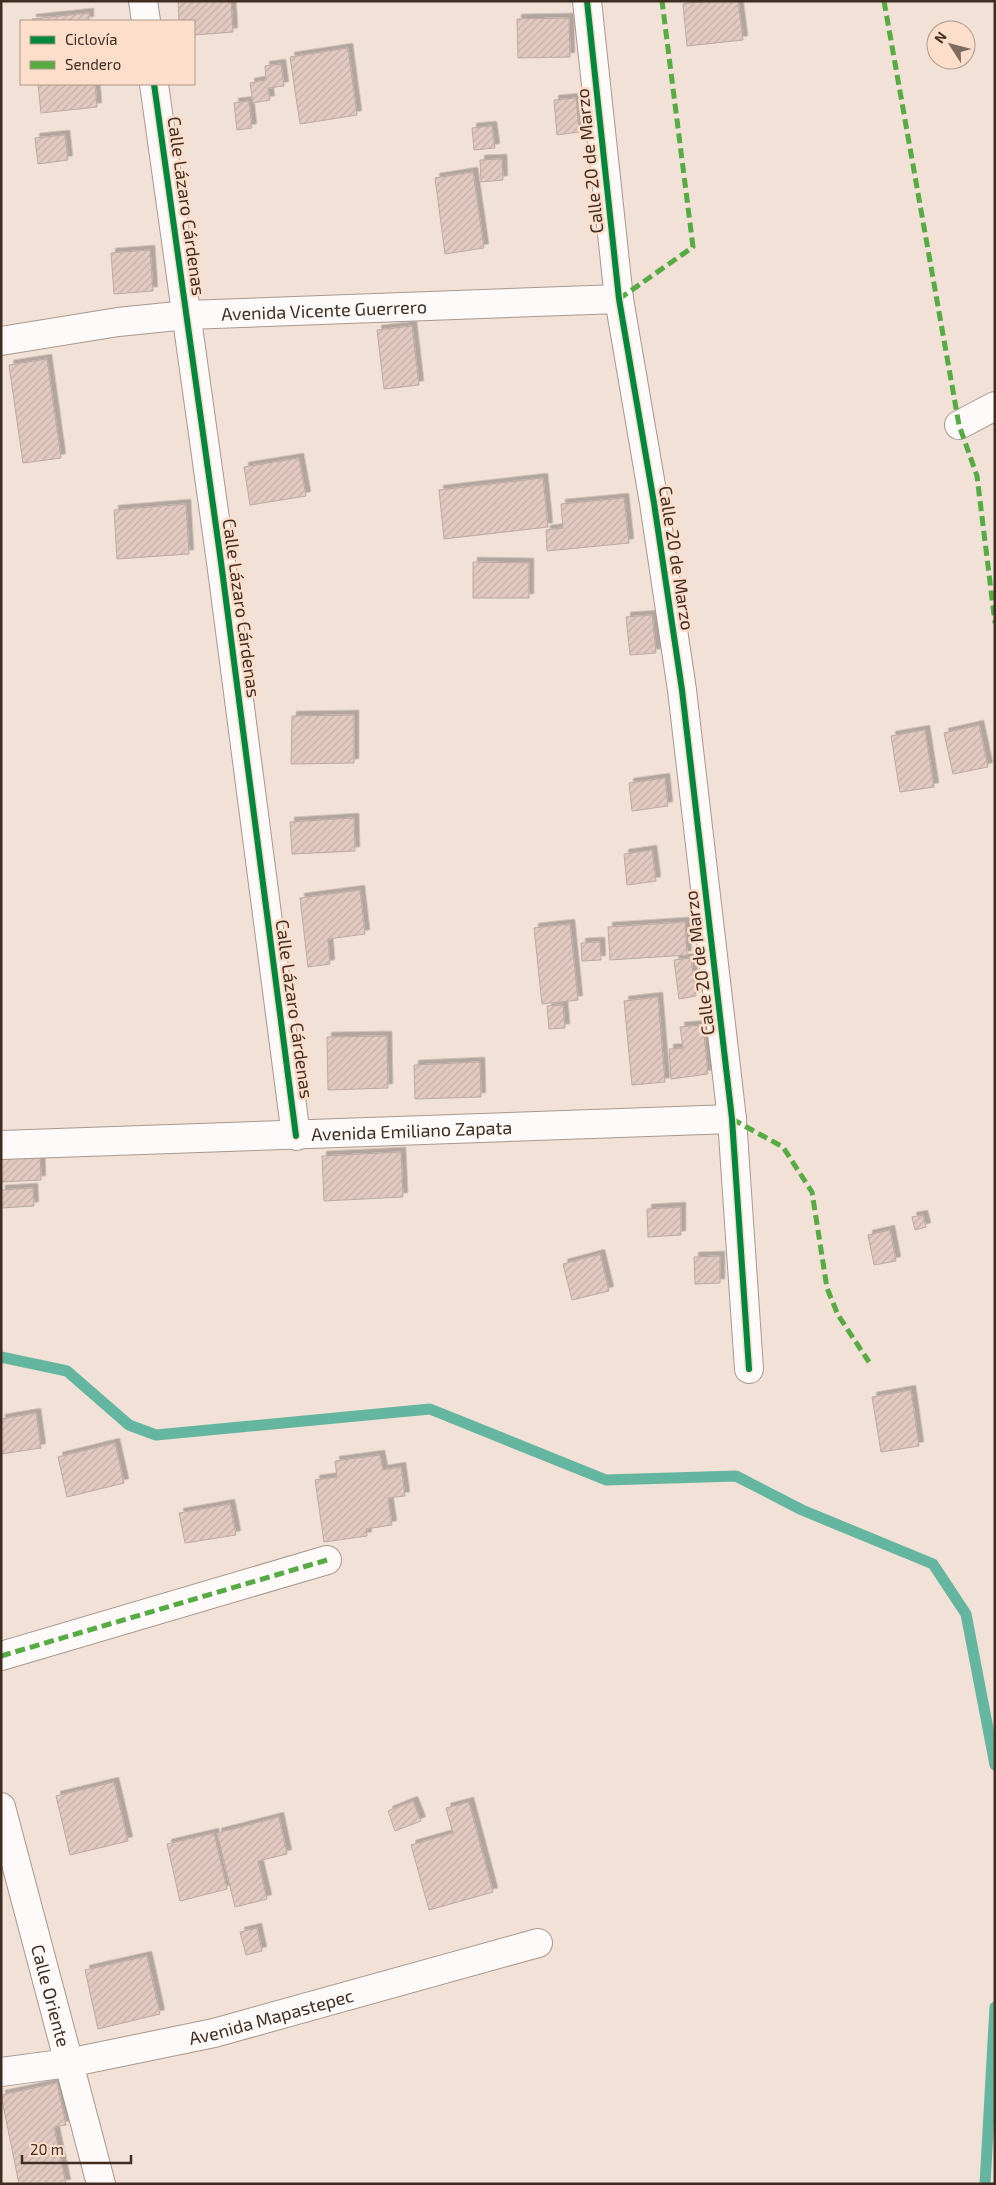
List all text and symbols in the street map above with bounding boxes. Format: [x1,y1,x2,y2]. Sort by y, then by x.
legend [20,20,195,85]
north arrow [926,20,976,70]
text: N [930,28,950,46]
text: Ciclovía [65,30,117,48]
text: Sendero [65,55,121,73]
street label: Calle 20 de Marzo [570,87,608,235]
street label: Calle Lázaro Cárdenas [164,115,210,297]
street label: Avenida Vicente Guerrero [221,295,427,325]
street label: Calle 20 de Marzo [655,484,699,632]
street label: Calle Lázaro Cárdenas [219,517,265,699]
street label: Calle 20 de Marzo [679,889,719,1037]
street label: Calle Lázaro Cárdenas [272,918,318,1100]
street label: Avenida Emiliano Zapata [311,1116,513,1145]
street label: Calle Oriente [27,1942,75,2049]
street label: Avenida Mapastepec [187,1984,356,2049]
scale bar [22,2132,131,2164]
text: 20 m [30,2140,64,2158]

